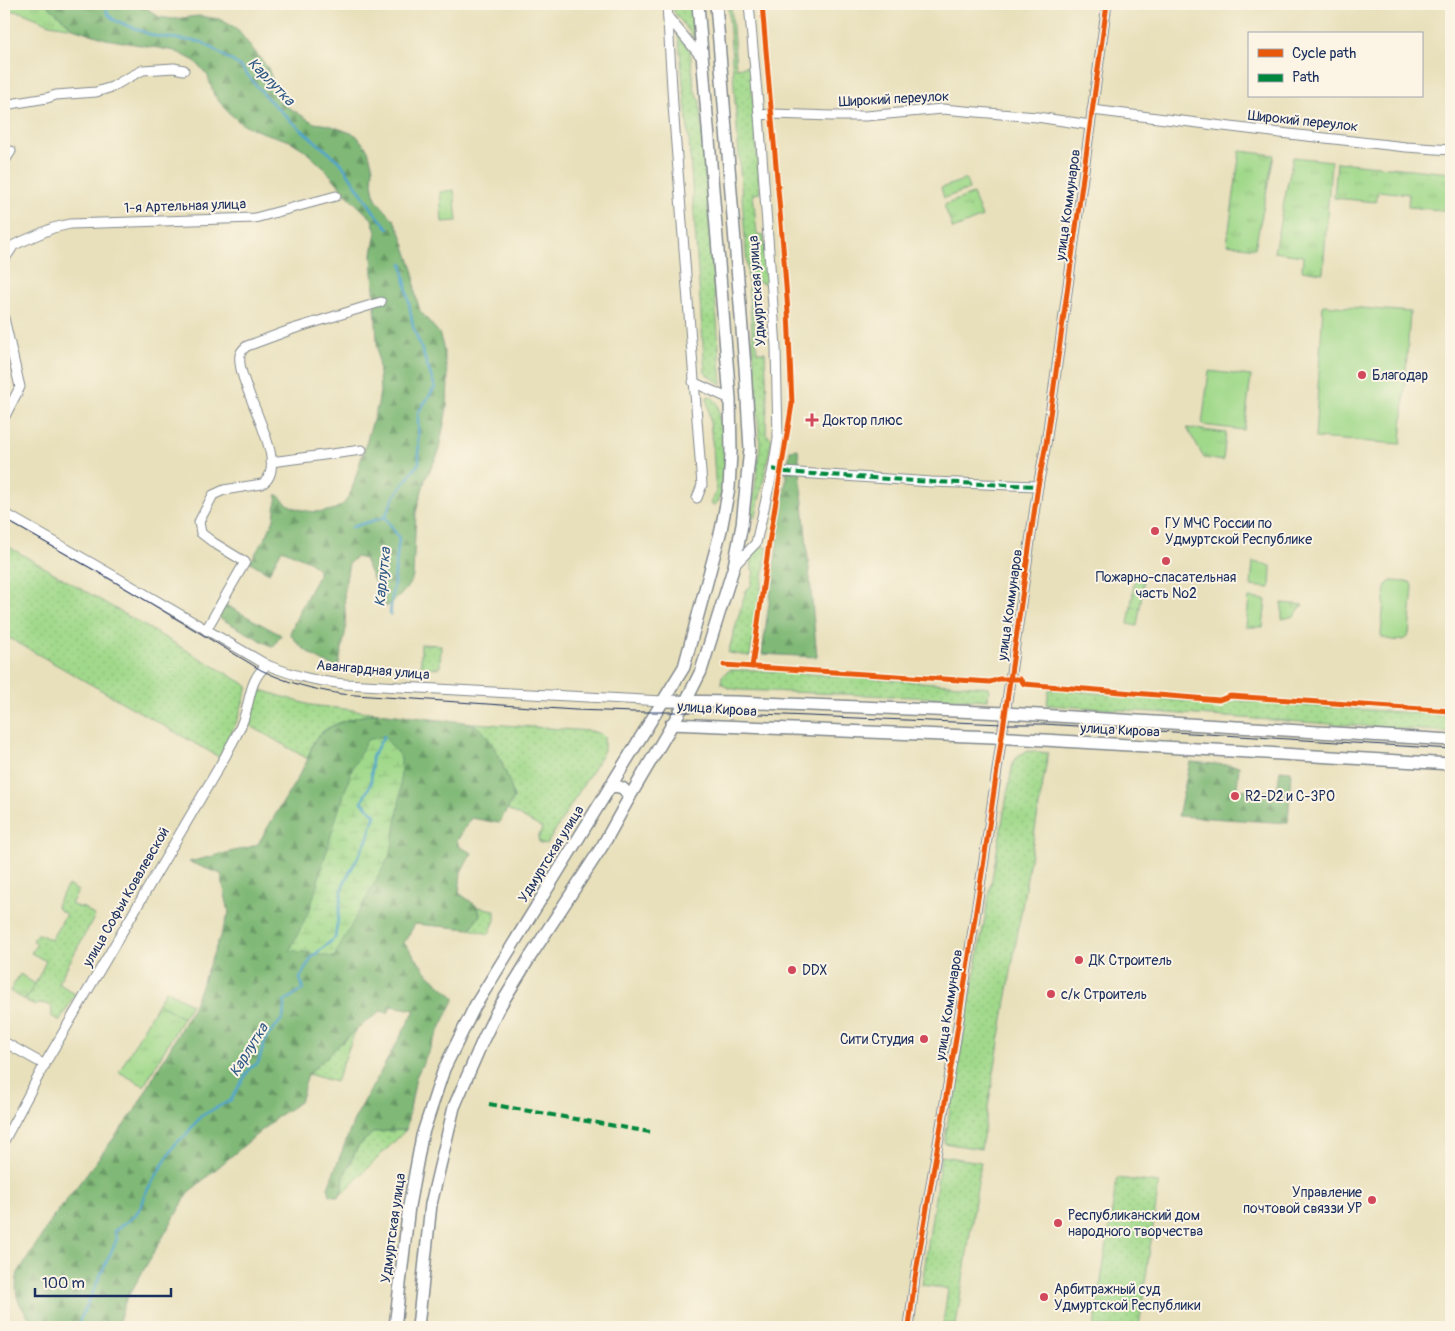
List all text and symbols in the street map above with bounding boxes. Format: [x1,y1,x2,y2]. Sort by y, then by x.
legend [1248,32,1422,98]
text: Cycle path [1292,44,1356,63]
water label: Карлутка [244,54,299,111]
text: Path [1292,68,1319,87]
street label: Широкий переулок [838,88,950,110]
street label: Широкий переулок [1247,107,1359,135]
street label: улица Коммунаров [1052,148,1084,263]
street label: 1-я Артельная улица [124,195,246,217]
street label: Удмуртская улица [745,235,769,347]
place label: Благодар [1372,367,1428,384]
marker: Благодар [1356,369,1368,381]
place label: Доктор плюс [822,412,903,429]
marker: Доктор плюс [805,413,819,427]
place label: ГУ МЧС России по Удмуртской Республике [1165,515,1312,548]
marker: ГУ МЧС России по Удмуртской Республике [1149,525,1161,537]
water label: Карлутка [370,546,396,607]
street label: улица Коммунаров [994,548,1026,663]
marker: Пожарно-спасательная часть №2 [1160,555,1172,567]
place label: Пожарно-спасательная часть №2 [1096,569,1236,602]
street label: Авангардная улица [316,657,430,683]
street label: улица Кирова [676,698,757,720]
street label: улица Кирова [1079,719,1160,741]
place label: R2-D2 и C-3PO [1245,788,1335,805]
marker: R2-D2 и C-3PO [1229,790,1241,802]
street label: Удмуртская улица [514,802,588,906]
street label: улица Софьи Ковалевской [79,824,173,971]
street label: улица Коммунаров [932,948,966,1063]
place label: ДК Строитель [1088,952,1172,969]
marker: ДК Строитель [1073,954,1085,966]
place label: DDX [802,962,828,979]
marker: DDX [786,964,798,976]
place label: с/к Строитель [1061,986,1147,1003]
marker: с/к Строитель [1045,988,1057,1000]
water label: Карлутка [225,1019,273,1080]
place label: Сити Студия [840,1031,914,1048]
marker: Сити Студия [918,1033,930,1045]
street label: Удмуртская улица [377,1172,409,1284]
place label: Управление почтовой связзи УР [1243,1184,1362,1217]
marker: Управление почтовой связзи УР [1366,1194,1378,1206]
place label: Республиканский дом народного творчества [1068,1207,1203,1240]
marker: Республиканский дом народного творчества [1052,1217,1064,1229]
scale bar [35,1266,171,1298]
text: 100 m [42,1274,85,1293]
place label: Арбитражный суд Удмуртской Республики [1054,1281,1200,1314]
marker: Арбитражный суд Удмуртской Республики [1038,1291,1050,1303]

